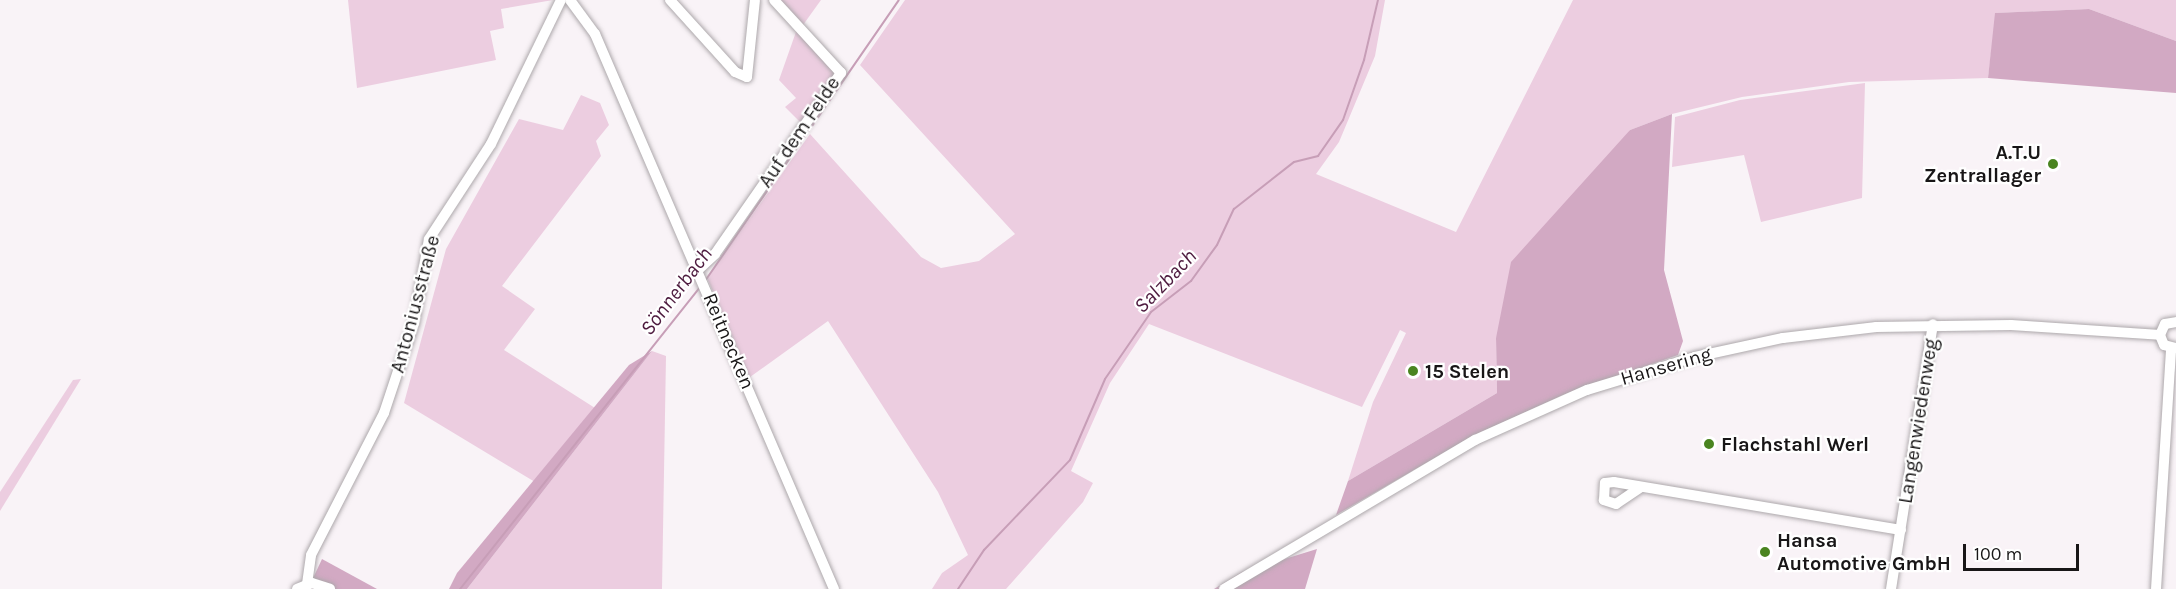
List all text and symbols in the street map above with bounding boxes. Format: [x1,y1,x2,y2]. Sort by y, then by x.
street label: Auf dem Felde [753,72,845,192]
place label: A.T.U Zentrallager [1924,140,2041,187]
marker: A.T.U Zentrallager [2046,157,2060,171]
street label: Antoniusstraße [385,233,445,375]
water label: Sönnerbach [635,242,717,340]
water label: Salzbach [1128,244,1202,318]
street label: Reitnecken [698,289,760,393]
street label: Langenwiedenweg [1893,337,1943,505]
street label: Hansering [1618,342,1714,390]
place label: 15 Stelen [1425,359,1509,383]
marker: 15 Stelen [1406,364,1420,378]
place label: Flachstahl Werl [1721,432,1869,456]
marker: Flachstahl Werl [1702,437,1716,451]
place label: Hansa Automotive GmbH [1777,528,1951,575]
scale bar [1966,532,2082,570]
text: 100 m [1974,543,2022,565]
marker: Hansa Automotive GmbH [1758,545,1772,559]

